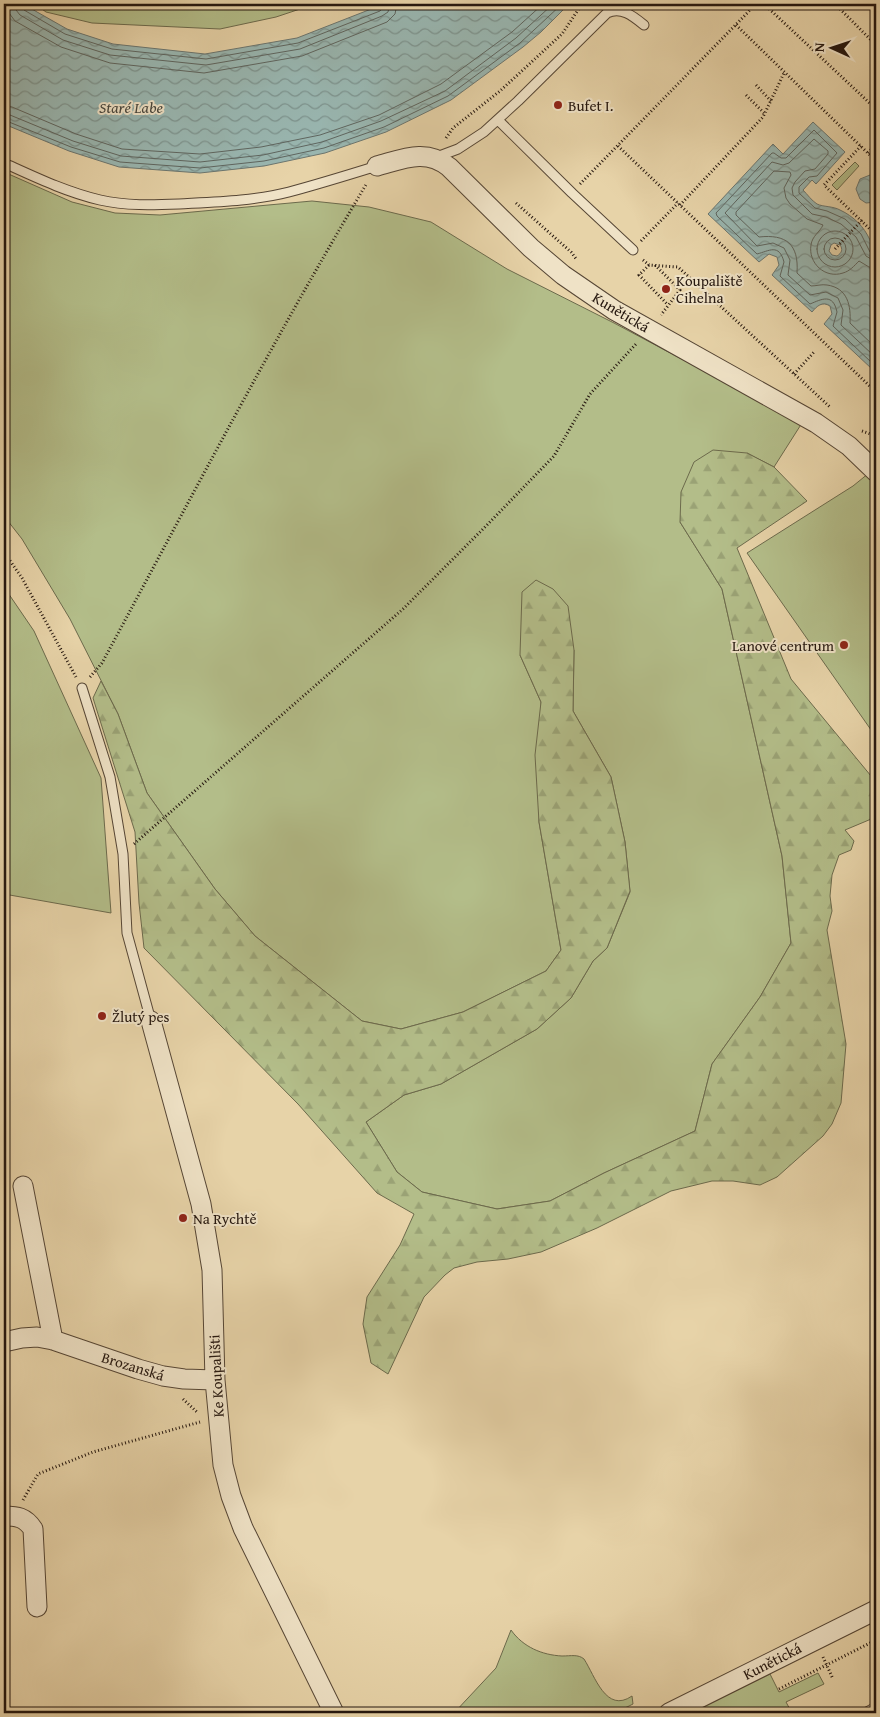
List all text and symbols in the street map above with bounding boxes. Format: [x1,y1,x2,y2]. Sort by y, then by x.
north arrow [808,22,858,72]
text: N [809,41,829,53]
water label: Staré Labe [99,95,164,119]
place label: Bufet I. [568,95,613,116]
marker: Bufet I. [552,99,564,111]
place label: Koupaliště Cihelna [676,270,743,308]
marker: Koupaliště Cihelna [660,283,672,295]
street label: Kunětická [589,287,653,337]
place label: Lanové centrum [732,635,835,656]
marker: Lanové centrum [838,639,850,651]
place label: Žlutý pes [112,1006,169,1027]
marker: Žlutý pes [96,1010,108,1022]
place label: Na Rychtě [193,1208,257,1229]
marker: Na Rychtě [177,1212,189,1224]
street label: Ke Koupališti [203,1334,229,1418]
street label: Brozanská [99,1346,167,1386]
street label: Kunětická [739,1637,805,1685]

